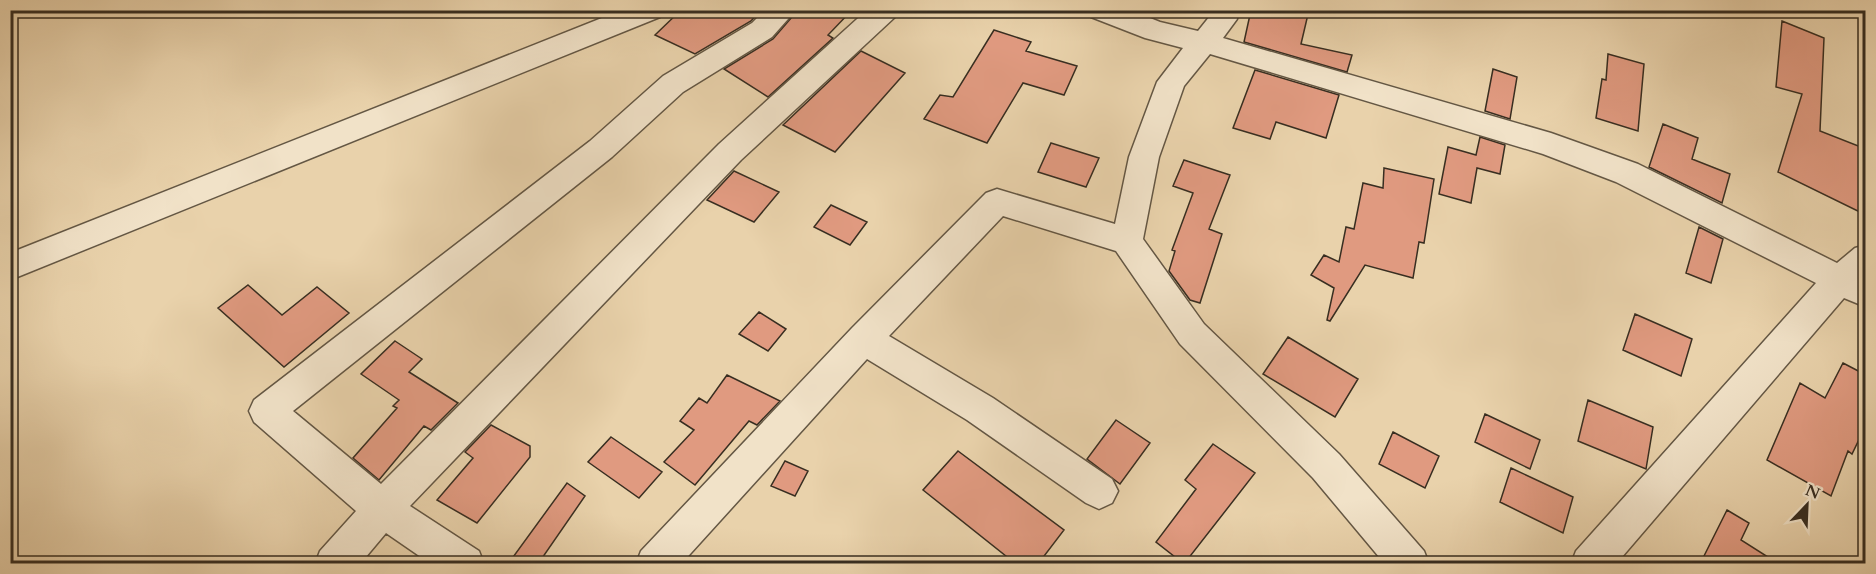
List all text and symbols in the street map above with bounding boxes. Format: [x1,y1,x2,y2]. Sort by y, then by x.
north arrow [1777,475,1837,535]
text: N [1802,479,1823,505]

